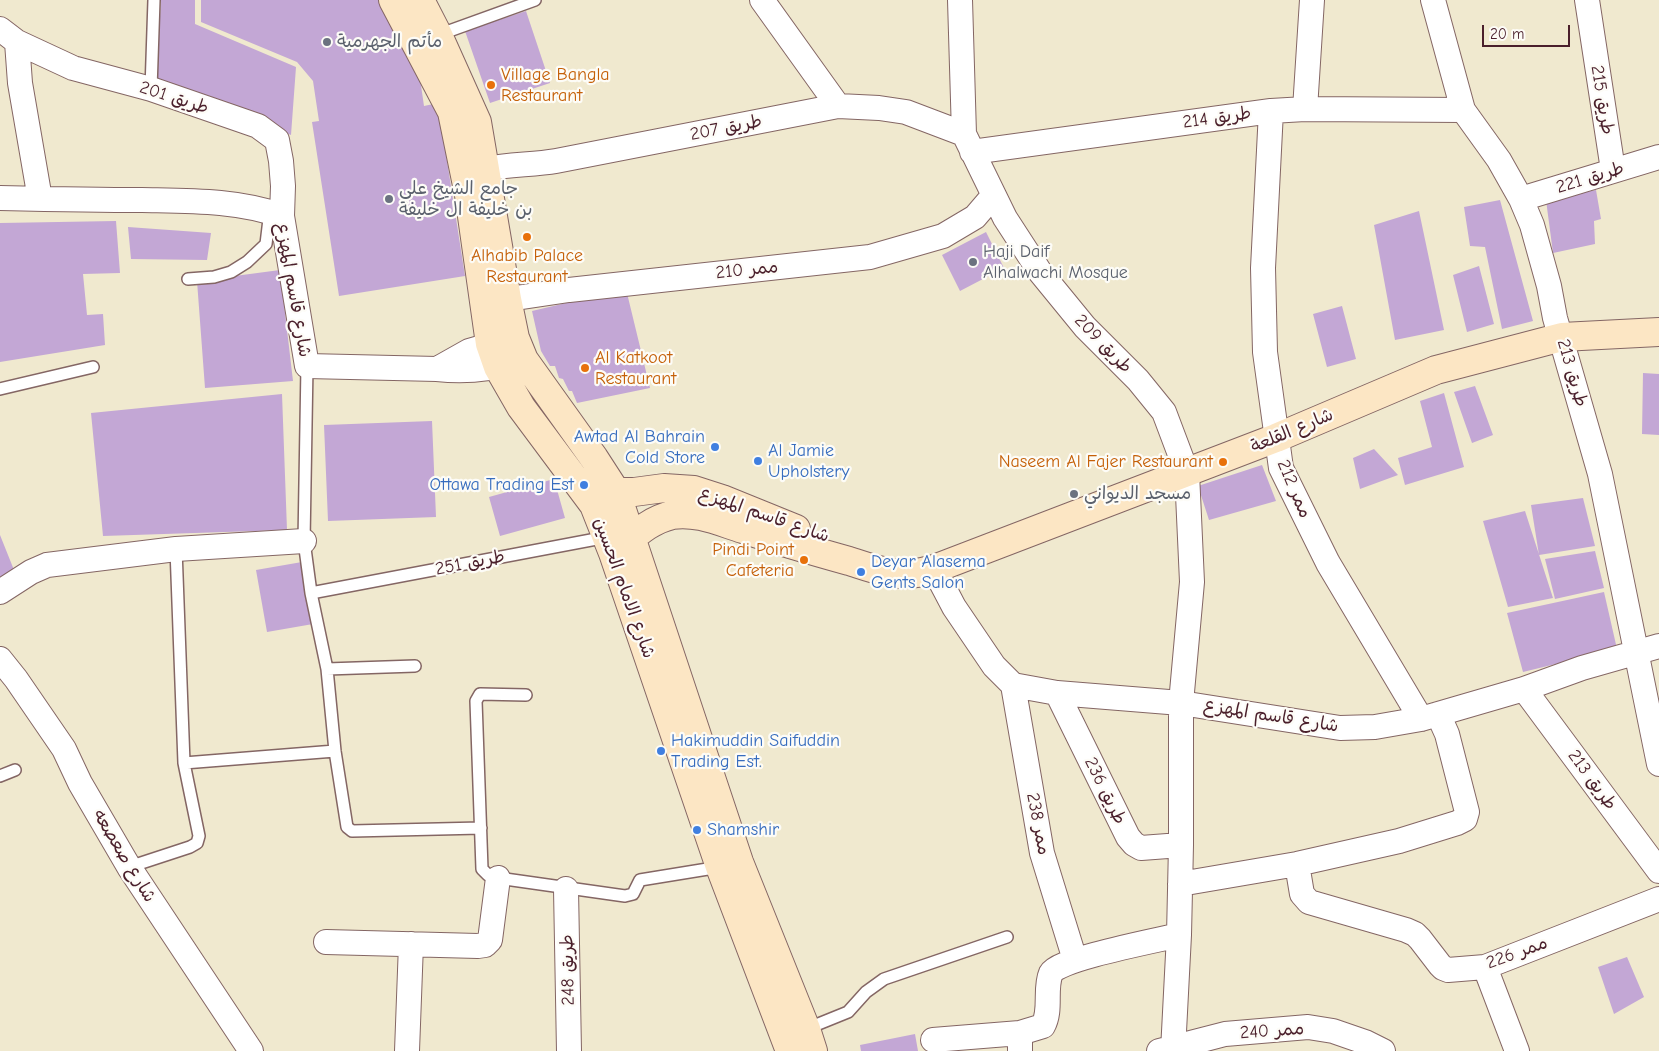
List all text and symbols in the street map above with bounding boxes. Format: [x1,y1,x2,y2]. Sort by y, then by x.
scale bar [1484,15,1572,47]
text: 20 m [1490,25,1524,43]
place label: مأتم الجهرمية [337,31,442,53]
marker: مأتم الجهرمية [321,36,333,48]
place label: Village Bangla Restaurant [501,64,610,106]
street label: طريق 215 [1586,64,1618,136]
street label: طريق 201 [137,77,211,119]
marker: Village Bangla Restaurant [485,79,497,91]
street label: طريق 214 [1181,103,1253,133]
street label: طريق 207 [688,110,764,146]
street label: طريق 221 [1553,157,1627,199]
place label: جامع الشيخ علي بن خليفة ال خليفة [399,178,532,220]
marker: جامع الشيخ علي بن خليفة ال خليفة [383,193,395,205]
street label: شارع قاسم المهزع [271,221,315,359]
marker: Alhabib Palace Restaurant [521,231,533,243]
place label: Haji Daif Alhalwachi Mosque [983,241,1128,284]
place label: Alhabib Palace Restaurant [471,245,583,288]
street label: ممر 210 [715,256,779,284]
marker: Haji Daif Alhalwachi Mosque [967,256,979,268]
street label: طريق 209 [1070,310,1136,378]
street label: طريق 213 [1552,337,1592,409]
place label: Al Katkoot Restaurant [595,347,676,389]
marker: Al Katkoot Restaurant [579,362,591,374]
street label: شارع القلعة [1248,404,1336,458]
place label: Awtad Al Bahrain Cold Store [574,426,705,468]
place label: Al Jamie Upholstery [768,440,849,482]
marker: Awtad Al Bahrain Cold Store [709,441,721,453]
place label: Naseem Al Fajer Restaurant [999,451,1213,473]
marker: Al Jamie Upholstery [752,455,764,467]
marker: Naseem Al Fajer Restaurant [1217,456,1229,468]
street label: ممر 212 [1272,457,1316,521]
place label: Ottawa Trading Est [430,474,574,496]
marker: Ottawa Trading Est [578,479,590,491]
street label: شارع قاسم المهزع [696,483,832,547]
place label: مسجد الديواني [1084,483,1191,505]
marker: مسجد الديواني [1068,488,1080,500]
street label: شارع الامام الحسين [589,515,659,661]
place label: Pindi Point Cafeteria [712,539,794,582]
street label: طريق 251 [434,546,506,580]
place label: Deyar Alasema Gents Salon [871,551,986,594]
marker: Pindi Point Cafeteria [798,554,810,566]
marker: Deyar Alasema Gents Salon [855,566,867,578]
street label: شارع قاسم المهزع [1202,695,1340,737]
place label: Hakimuddin Saifuddin Trading Est. [671,730,840,772]
marker: Hakimuddin Saifuddin Trading Est. [655,745,667,757]
street label: طريق 213 [1563,746,1621,814]
street label: طريق 236 [1079,754,1131,828]
street label: ممر 238 [1021,791,1055,857]
street label: شارع صعصعه [88,806,160,906]
place label: Shamshir [707,819,779,841]
marker: Shamshir [691,824,703,836]
street label: ممر 226 [1483,932,1551,974]
street label: طريق 248 [557,934,579,1006]
street label: ممر 240 [1239,1018,1305,1044]

